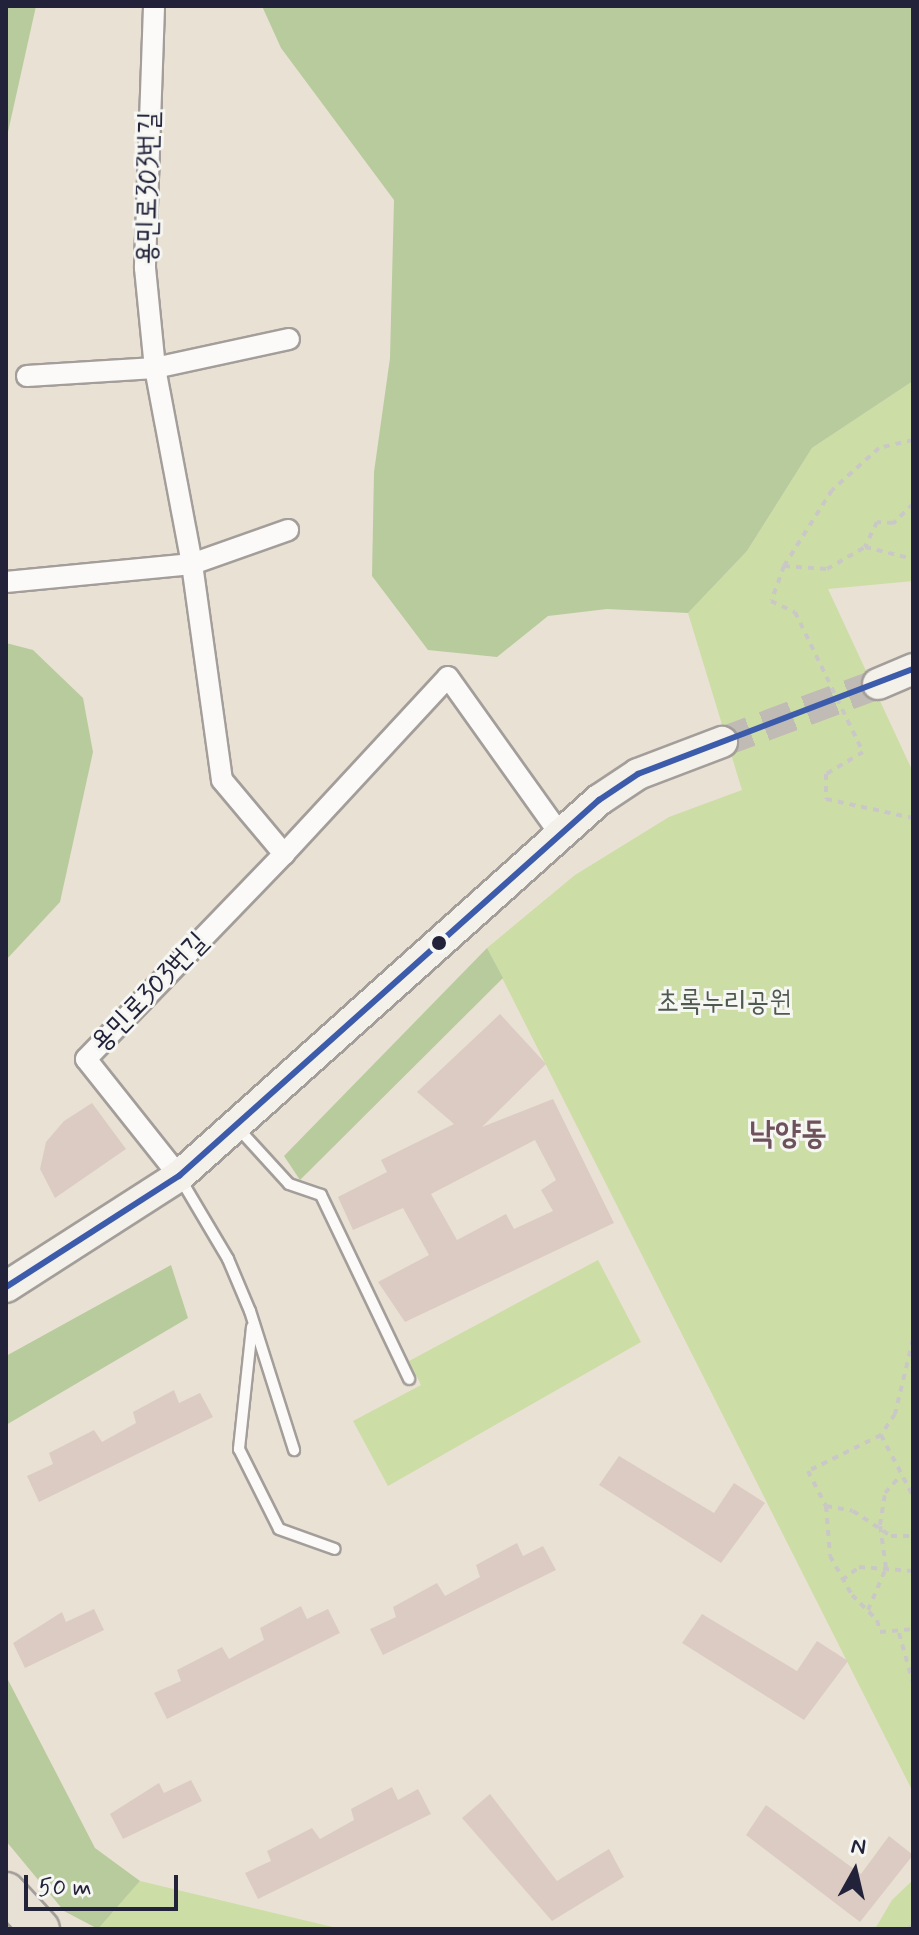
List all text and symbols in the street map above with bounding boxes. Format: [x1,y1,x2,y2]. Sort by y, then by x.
street label: 용민로303번길 [131,111,167,265]
street label: 용민로303번길 [85,926,215,1060]
unlabelled marker [431,935,447,951]
park label: 초록누리공원 [656,986,792,1020]
district label: 낙양동 [749,1115,827,1153]
north arrow [815,1831,895,1911]
text: N [849,1832,868,1862]
scale bar [28,1859,182,1909]
text: 50 m [38,1873,92,1904]

